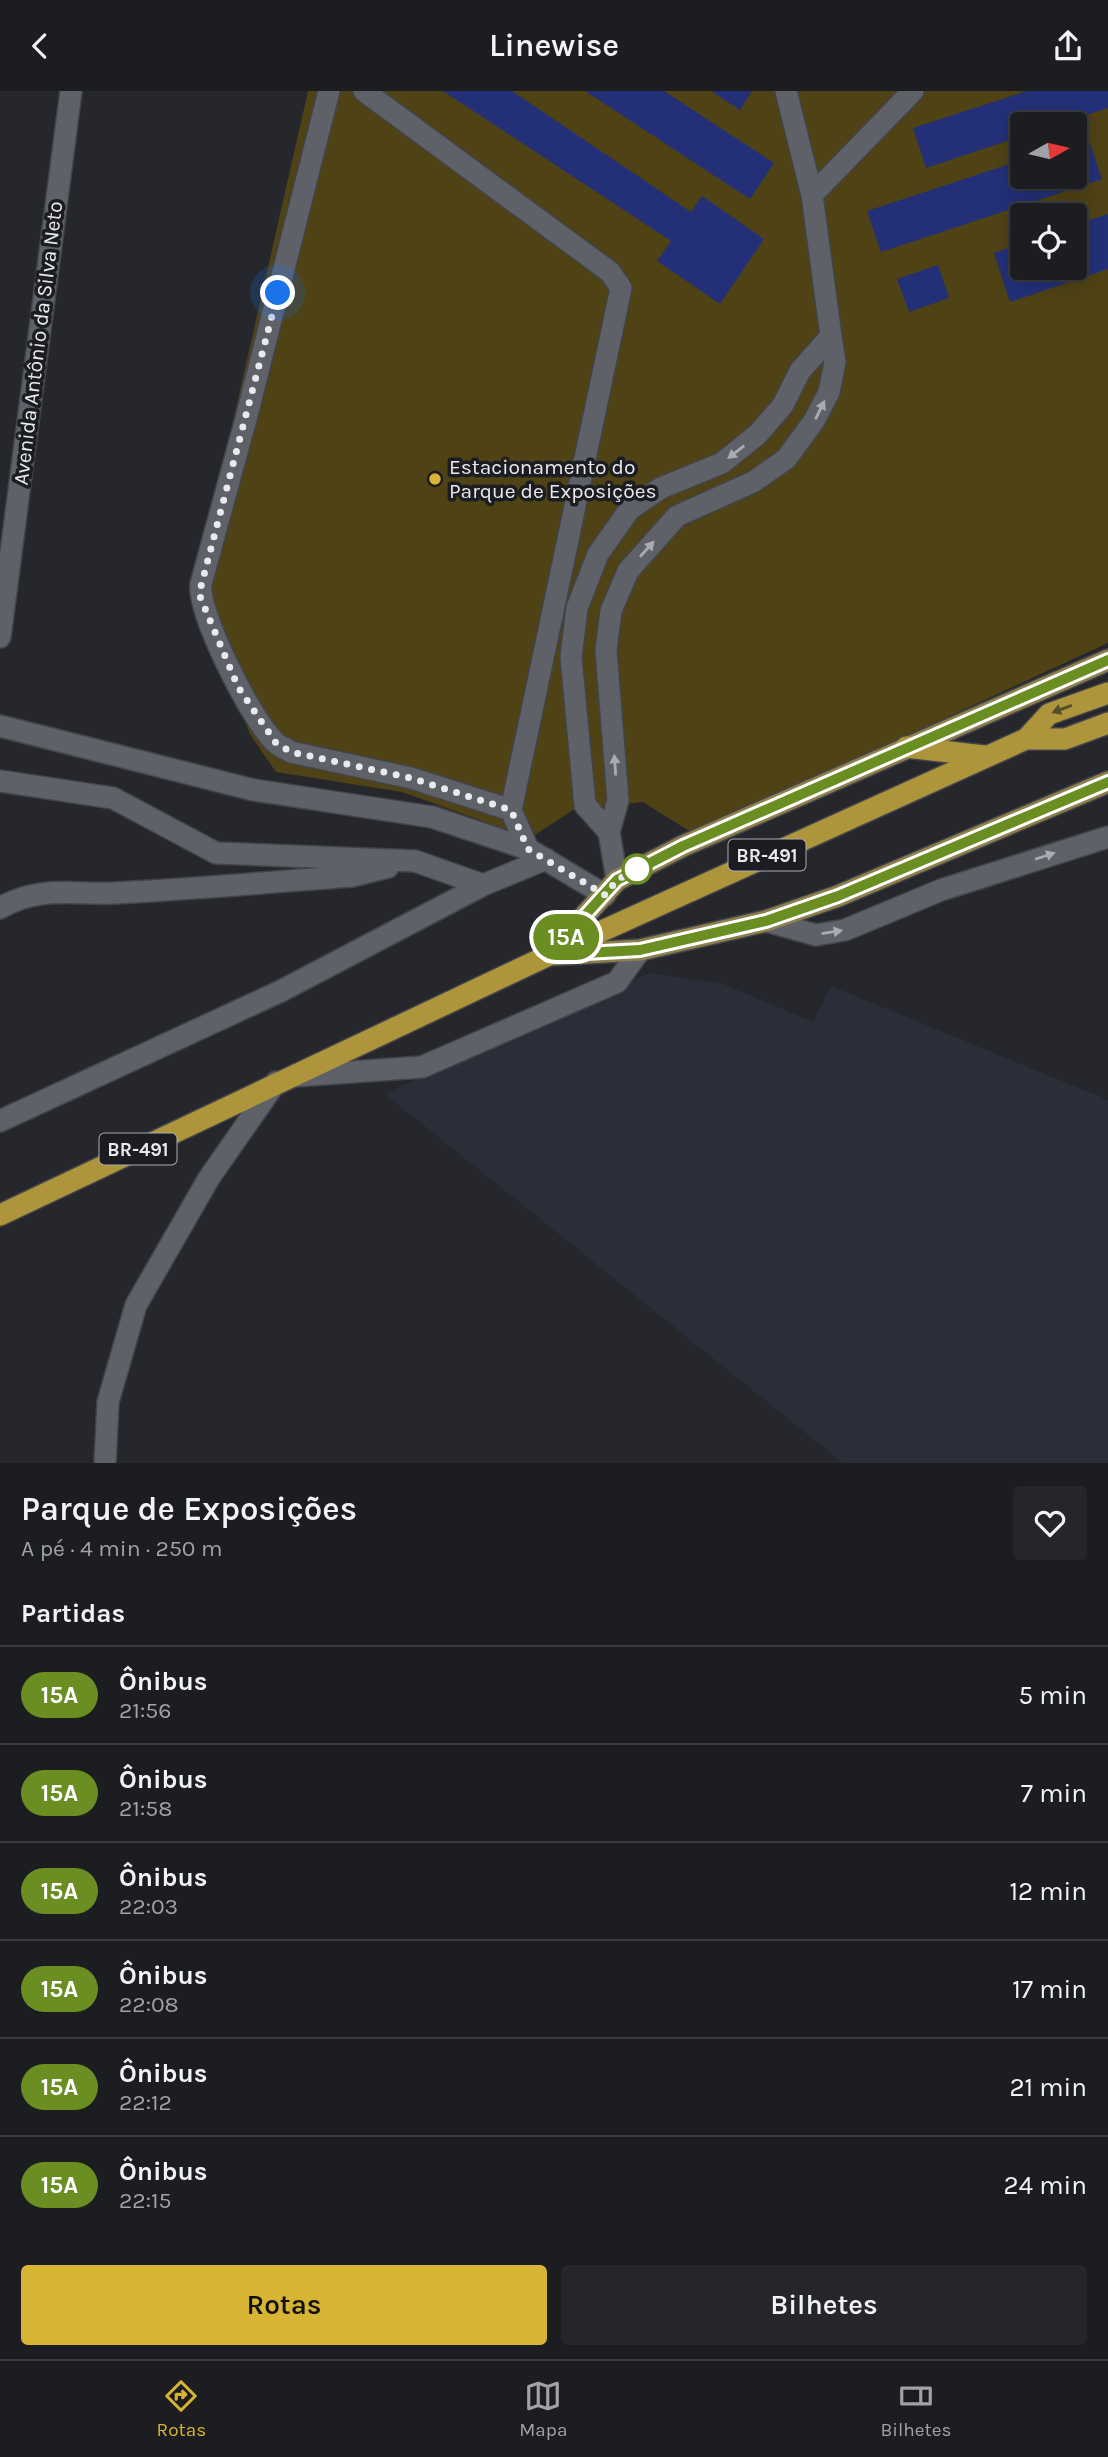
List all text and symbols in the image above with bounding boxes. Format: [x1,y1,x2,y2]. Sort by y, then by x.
icon: back [21,27,59,65]
text: Linewise [489,27,619,64]
icon: share [1049,27,1087,65]
north arrow [1010,112,1087,189]
map controls [1010,112,1087,280]
street label: Avenida Antônio da Silva Neto [9,200,67,486]
button: locate [1010,203,1087,280]
your location [260,275,295,310]
one-way arrow [814,400,826,420]
one-way arrow [728,444,746,459]
place label: Estacionamento do Parque de Exposições [449,455,656,503]
marker: Estacionamento do Parque de Exposições [427,471,443,487]
one-way arrow [639,541,655,558]
one-way arrow [1052,704,1073,715]
one-way arrow [609,754,620,776]
road number: BR-491 [728,839,806,870]
one-way arrow [1035,850,1056,861]
unlabelled marker [622,854,652,884]
line badge: 15A [526,914,606,960]
text: 15A [547,923,585,951]
one-way arrow [821,926,843,937]
road number: BR-491 [100,1133,176,1165]
button: heart [1013,1486,1087,1560]
text: Parque de Exposições [21,1490,357,1528]
text: A pé · 4 min · 250 m [21,1535,223,1562]
text: Partidas [21,1598,125,1629]
text: Ônibus [119,1666,207,1697]
text: 5 min [1018,1680,1087,1711]
text: 15A [41,1681,78,1709]
text: 21:56 [119,1697,171,1724]
text: Ônibus [119,1764,207,1795]
text: 7 min [1021,1778,1087,1809]
text: 15A [41,1779,78,1807]
text: 21:58 [119,1795,172,1822]
text: Ônibus [119,1862,207,1893]
text: 12 min [1009,1876,1087,1907]
text: 15A [41,1877,78,1905]
text: 22:03 [119,1893,178,1920]
text: Ônibus [119,1960,207,1991]
text: 17 min [1012,1974,1087,2005]
text: 15A [41,1975,78,2003]
text: 22:08 [119,1991,179,2018]
text: Ônibus [119,2058,207,2089]
text: 21 min [1009,2072,1087,2103]
text: 15A [41,2073,78,2101]
text: 22:12 [119,2089,172,2116]
text: Ônibus [119,2156,207,2187]
text: 24 min [1003,2170,1087,2201]
text: 15A [41,2171,78,2199]
text: 22:15 [119,2187,172,2214]
button: Rotas [21,2265,547,2345]
button: Bilhetes [561,2265,1087,2345]
tab: Rotas [157,2377,206,2441]
tab: Mapa [519,2377,567,2441]
tab: Bilhetes [881,2377,951,2441]

